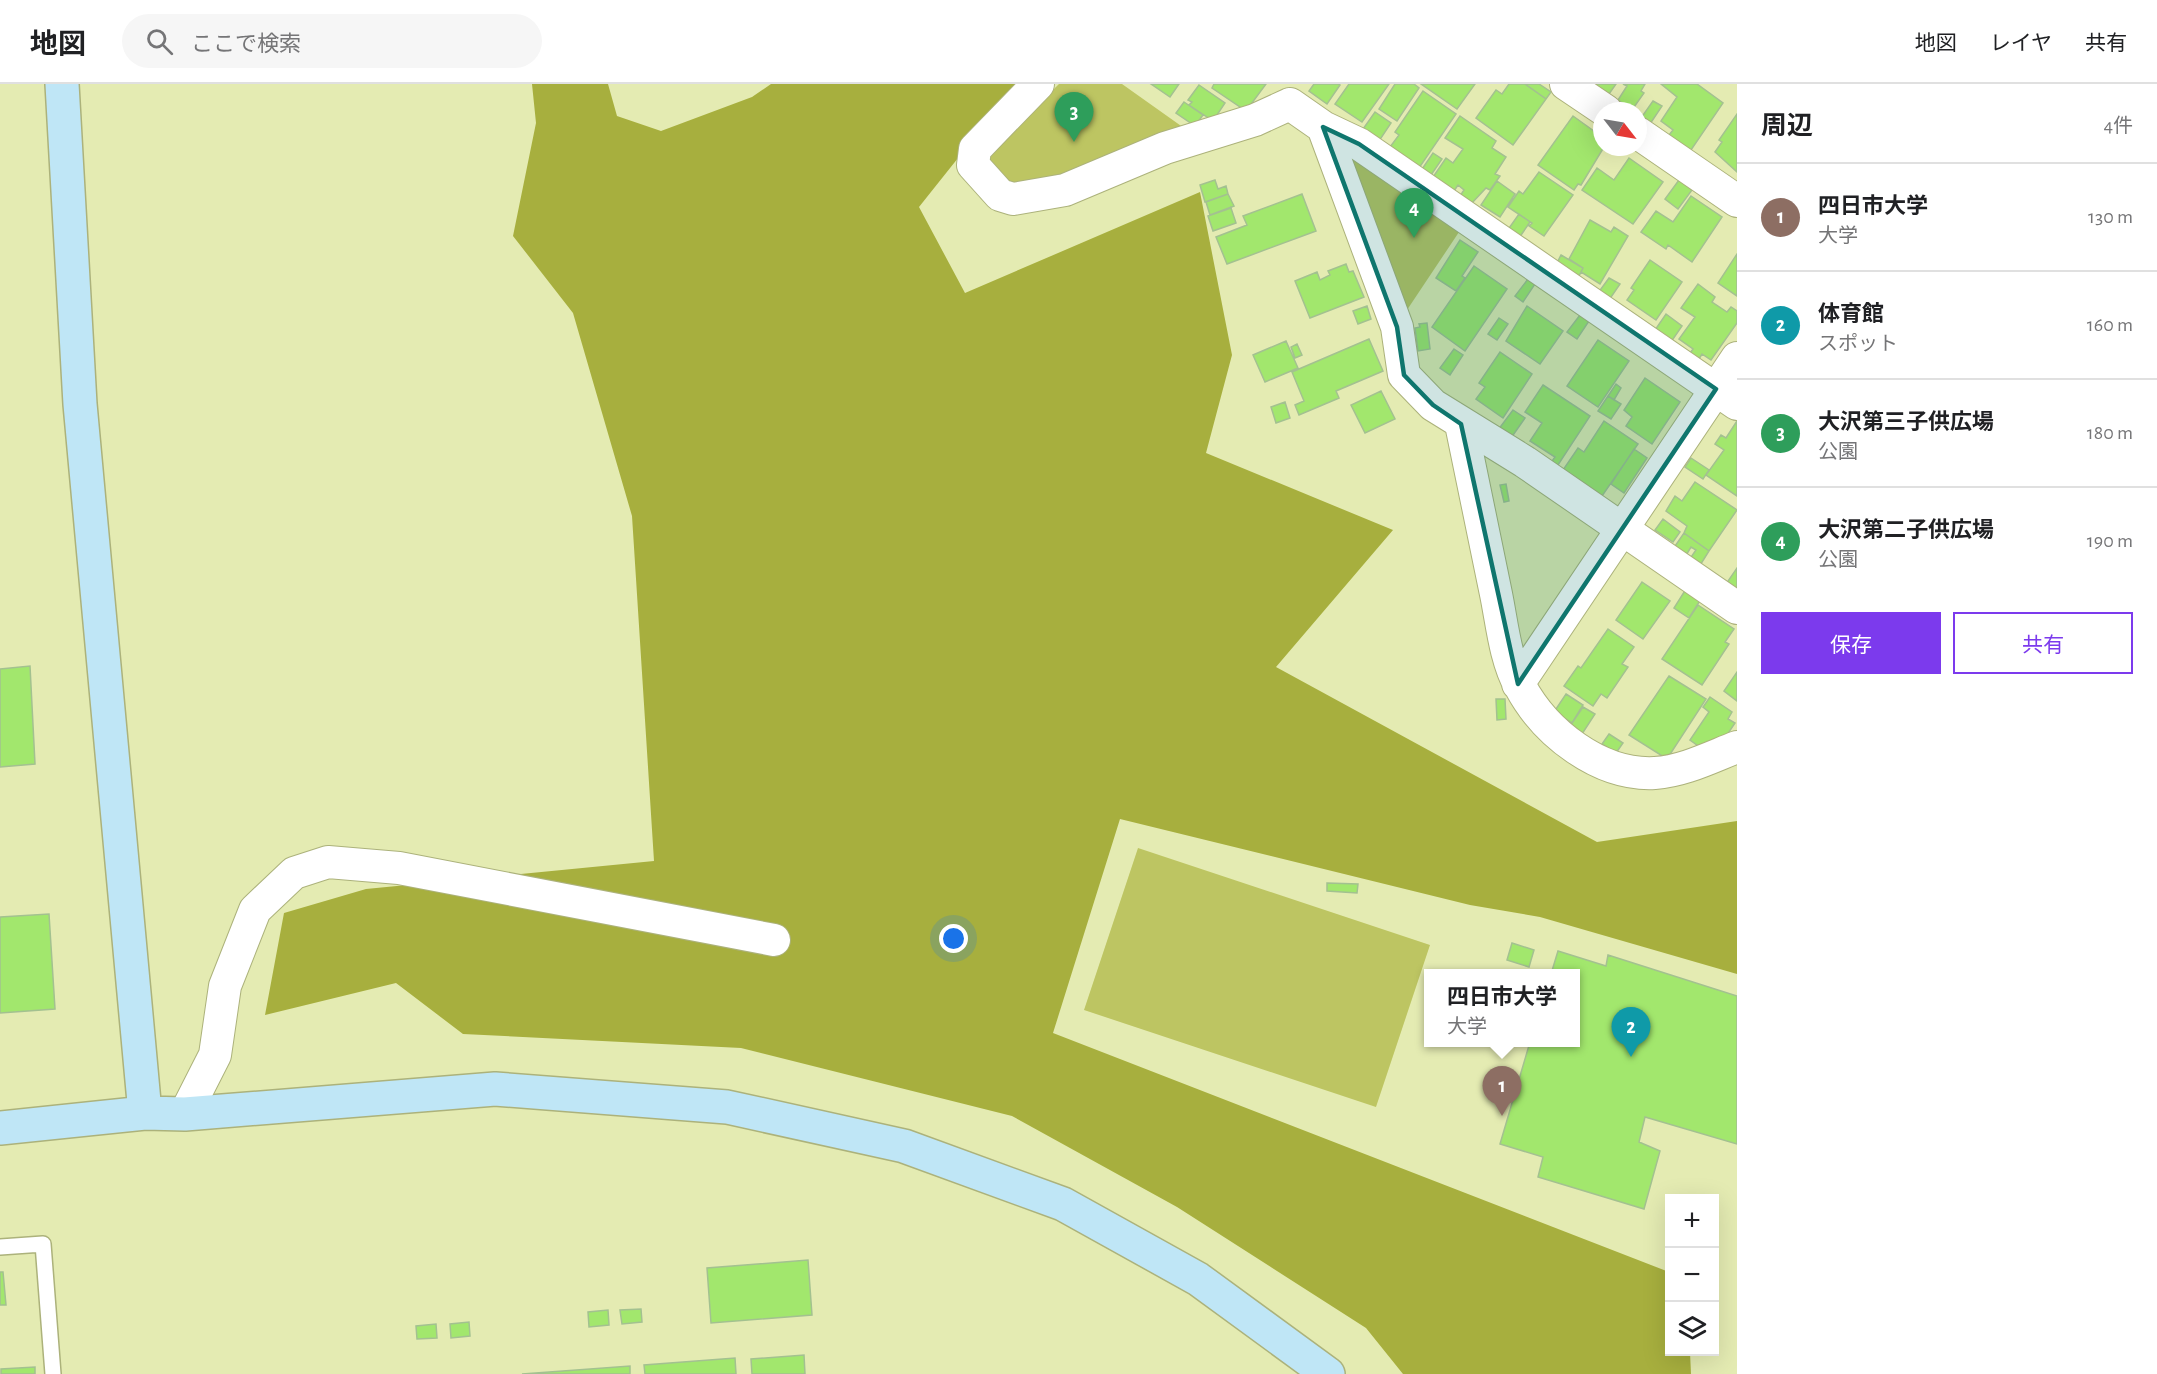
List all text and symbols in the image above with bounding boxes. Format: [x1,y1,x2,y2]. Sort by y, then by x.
search box [122,14,542,68]
icon: search [143,25,176,58]
text: 地図 [30,31,86,59]
text: ここで検索 [191,33,301,55]
text: 地図 [1915,33,1957,54]
text: レイヤ [1990,33,2052,54]
text: 共有 [2085,33,2127,54]
pin: 3 [1054,92,1094,142]
north arrow [1593,102,1647,156]
text: 周辺 [1761,113,1813,139]
text: 4件 [2103,116,2133,136]
pin: 4 [1394,188,1434,238]
text: 四日市大学 [1818,195,1928,217]
text: 1 [1777,207,1784,227]
text: 130 m [2088,207,2133,227]
text: 大学 [1818,226,1858,246]
text: 体育館 [1818,303,1884,325]
text: 2 [1776,315,1785,335]
text: 160 m [2087,315,2133,335]
text: スポット [1818,334,1898,354]
text: 大沢第三子供広場 [1818,411,1994,433]
text: 3 [1776,423,1785,443]
text: 180 m [2087,423,2133,443]
text: 公園 [1818,442,1858,462]
text: 大沢第二子供広場 [1818,519,1994,541]
text: 4 [1775,531,1786,551]
text: 190 m [2087,531,2133,551]
text: 公園 [1818,550,1858,570]
button: 保存 [1761,612,1941,674]
button: 共有 [1953,612,2133,674]
your location [939,924,968,953]
popup [1424,969,1580,1047]
text: 四日市大学 [1447,986,1557,1008]
pin: 2 [1612,1008,1650,1057]
text: 大学 [1447,1017,1487,1037]
pin: 1 [1482,1066,1522,1116]
map controls [1665,1194,1719,1356]
button: + [1665,1194,1719,1248]
button: − [1665,1248,1719,1302]
button: layers [1665,1302,1719,1356]

